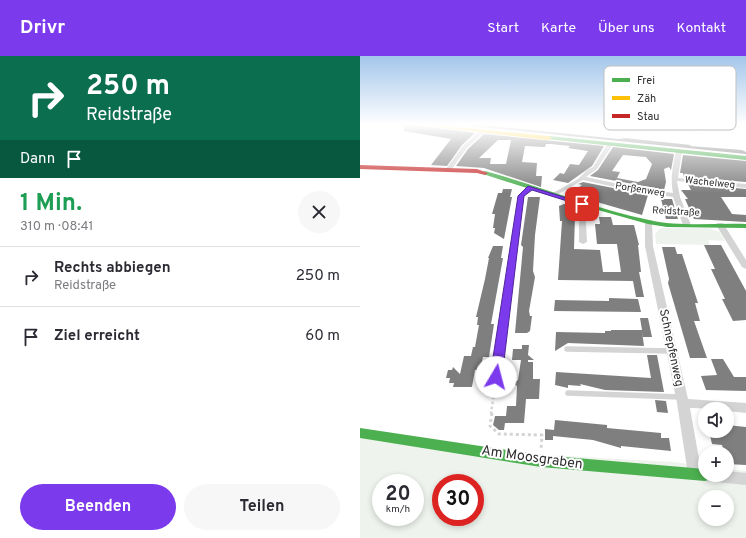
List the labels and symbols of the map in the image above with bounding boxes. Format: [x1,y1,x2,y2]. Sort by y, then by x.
legend [604,66,736,130]
text: Frei [637,74,655,88]
text: Zäh [637,92,656,106]
text: Stau [637,110,660,124]
street label: Wachelweg [684,174,736,192]
street label: Porßenweg [614,180,666,200]
pin [565,187,599,221]
street label: Reidstraße [652,204,700,220]
street label: Schnepfenweg [655,308,687,388]
position arrow [475,356,517,398]
street label: Am Moosgraben [480,442,584,474]
speed limit sign: 30 [432,474,484,526]

